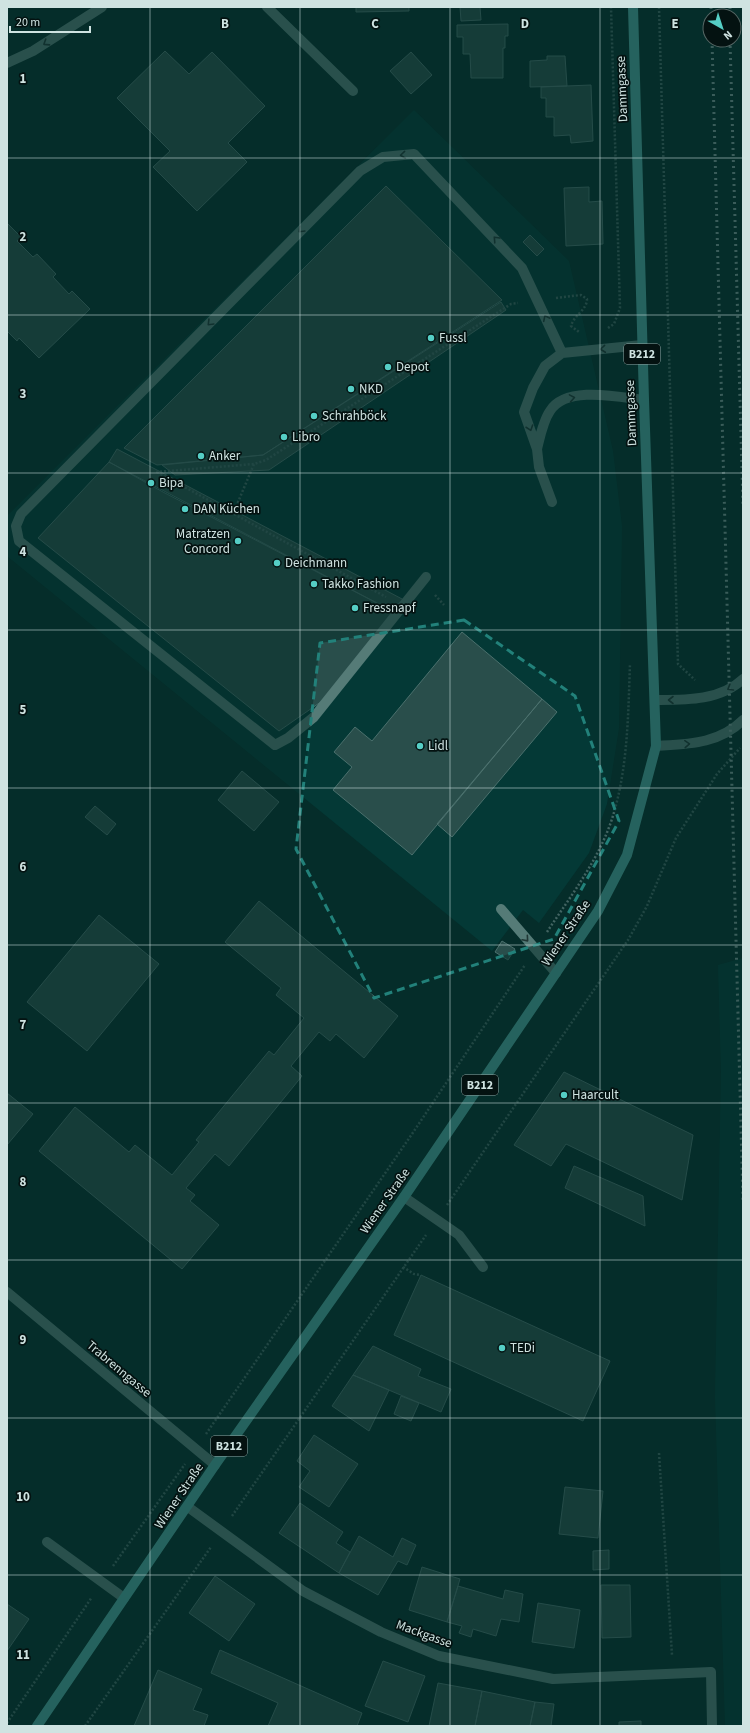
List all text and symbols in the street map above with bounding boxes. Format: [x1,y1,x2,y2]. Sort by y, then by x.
scale bar [10,8,90,34]
north arrow [702,8,742,48]
text: 20 m [16,14,40,31]
text: B [221,15,229,33]
text: C [371,15,379,33]
text: D [521,15,529,33]
text: E [671,15,679,33]
text: N [720,27,736,44]
one-way arrow [43,38,50,46]
street label: Dammgasse [612,56,632,122]
text: 1 [20,70,27,88]
one-way arrow [399,150,406,159]
one-way arrow [298,225,306,233]
text: 2 [20,228,27,246]
one-way arrow [493,237,500,244]
one-way arrow [543,315,551,322]
one-way arrow [207,318,215,326]
place label: Fussl [439,329,467,347]
marker: Fussl [426,333,436,343]
one-way arrow [600,344,606,353]
road number: B212 [624,344,660,364]
place label: Depot [396,358,429,376]
marker: Depot [383,362,393,372]
place label: NKD [359,380,383,398]
street label: Dammgasse [621,380,641,446]
marker: NKD [346,384,356,394]
text: 3 [20,385,27,403]
one-way arrow [569,394,575,403]
place label: Schrahböck [322,407,387,425]
marker: Schrahböck [309,411,319,421]
one-way arrow [525,424,533,431]
place label: Libro [292,428,320,446]
marker: Libro [279,432,289,442]
place label: Anker [209,447,241,465]
marker: Anker [196,451,206,461]
place label: Bipa [159,474,183,492]
marker: Bipa [146,478,156,488]
place label: DAN Küchen [193,500,260,518]
marker: DAN Küchen [180,504,190,514]
place label: Matratzen Concord [176,525,230,558]
marker: Matratzen Concord [233,536,243,546]
text: 4 [20,543,27,561]
place label: Deichmann [285,554,347,572]
marker: Deichmann [272,558,282,568]
place label: Takko Fashion [322,575,399,593]
marker: Takko Fashion [309,579,319,589]
place label: Fressnapf [363,599,417,617]
marker: Fressnapf [350,603,360,613]
one-way arrow [726,683,734,690]
one-way arrow [668,696,674,704]
text: 5 [20,701,27,719]
place label: Lidl [428,737,448,755]
one-way arrow [684,740,690,748]
marker: Lidl [415,741,425,751]
text: 6 [20,858,27,876]
street label: Wiener Straße [537,896,595,970]
one-way arrow [521,934,528,941]
text: 7 [20,1016,27,1034]
road number: B212 [462,1075,498,1095]
place label: Haarcult [572,1086,619,1104]
marker: Haarcult [559,1090,569,1100]
street label: Wiener Straße [356,1165,414,1237]
text: 8 [20,1173,27,1191]
text: 9 [20,1331,27,1349]
street label: Trabrenngasse [83,1337,155,1401]
place label: TEDi [510,1339,535,1357]
marker: TEDi [497,1343,507,1353]
road number: B212 [211,1436,247,1456]
street label: Wiener Straße [150,1459,208,1533]
text: 10 [16,1488,30,1506]
street label: Mackgasse [393,1616,455,1652]
text: 11 [16,1646,30,1664]

